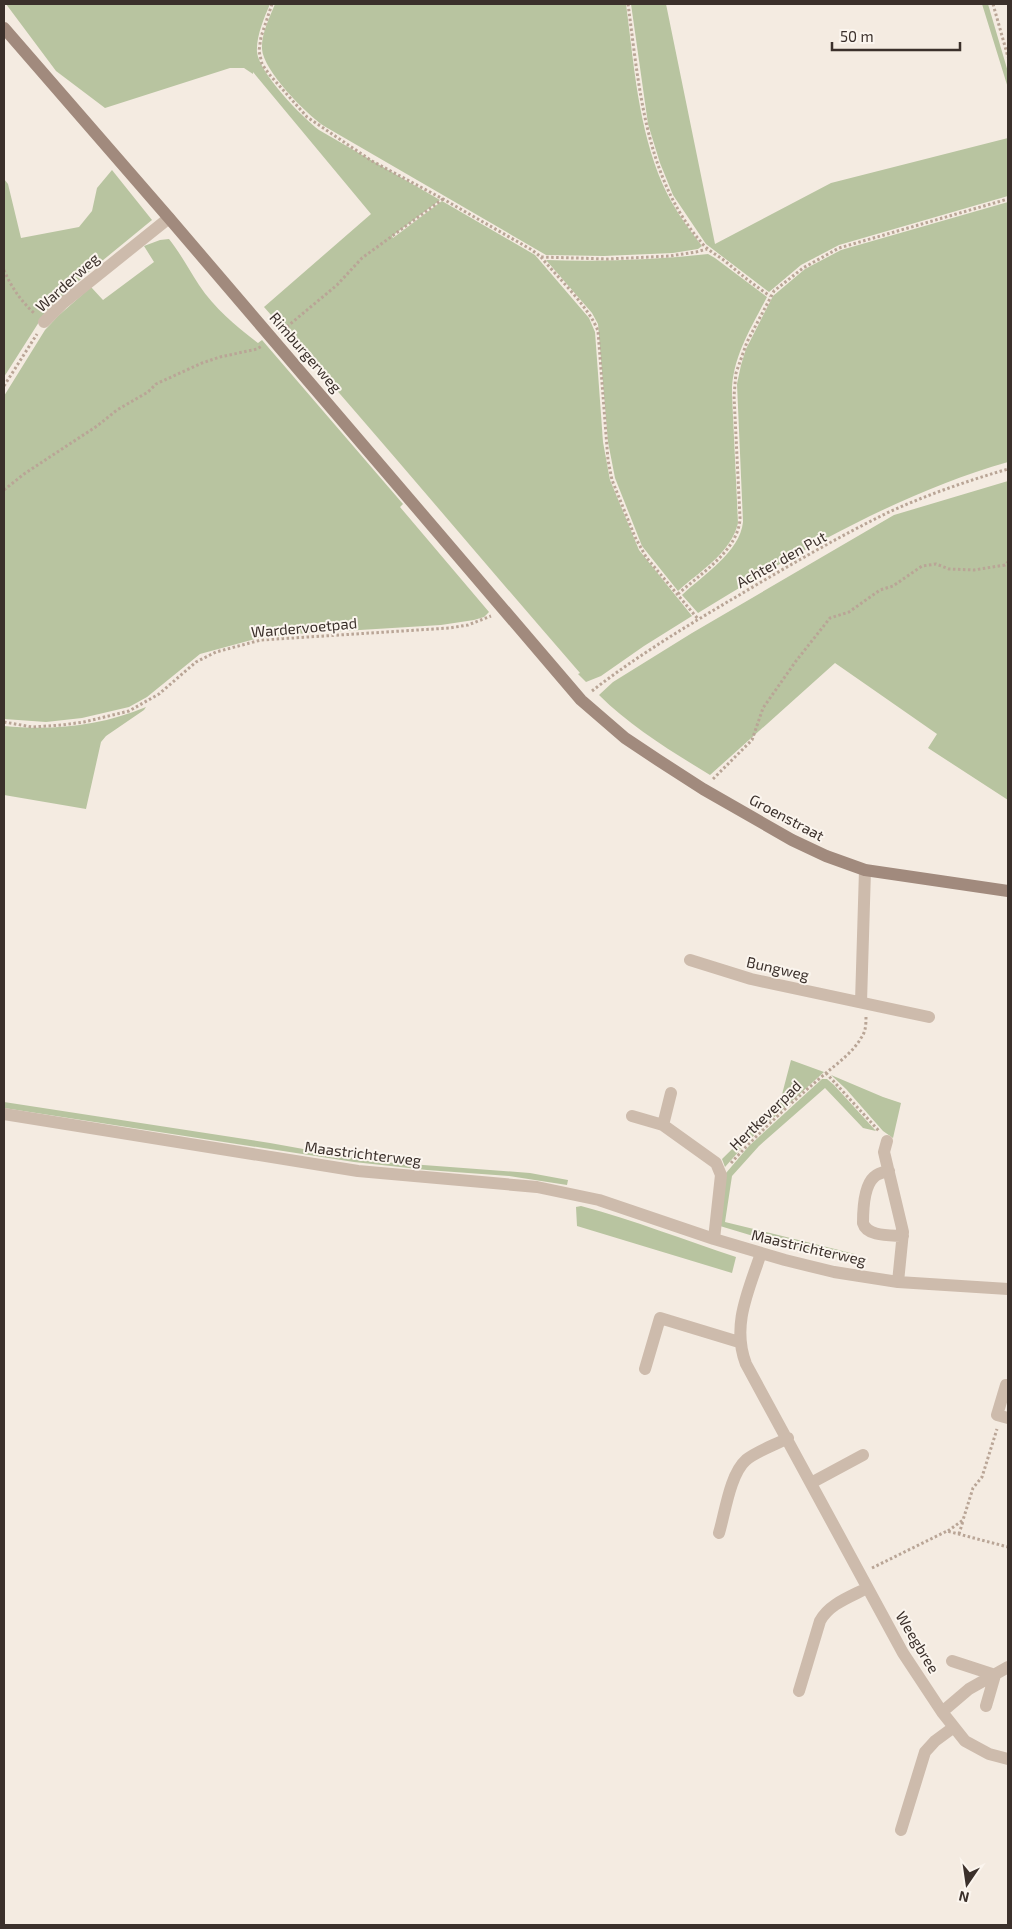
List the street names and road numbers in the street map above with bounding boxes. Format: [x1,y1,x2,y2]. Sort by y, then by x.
street label: Warderweg [31,248,103,315]
street label: Rimburgerweg [266,308,346,396]
street label: Achter den Put [733,527,829,591]
street label: Wardervoetpad [250,613,358,641]
street label: Groenstraat [747,790,828,844]
street label: Bungweg [745,952,812,984]
street label: Hertkeverpad [725,1076,805,1154]
street label: Maastrichterweg [304,1137,423,1169]
street label: Maastrichterweg [750,1225,869,1269]
street label: Weegbree [893,1608,943,1676]

